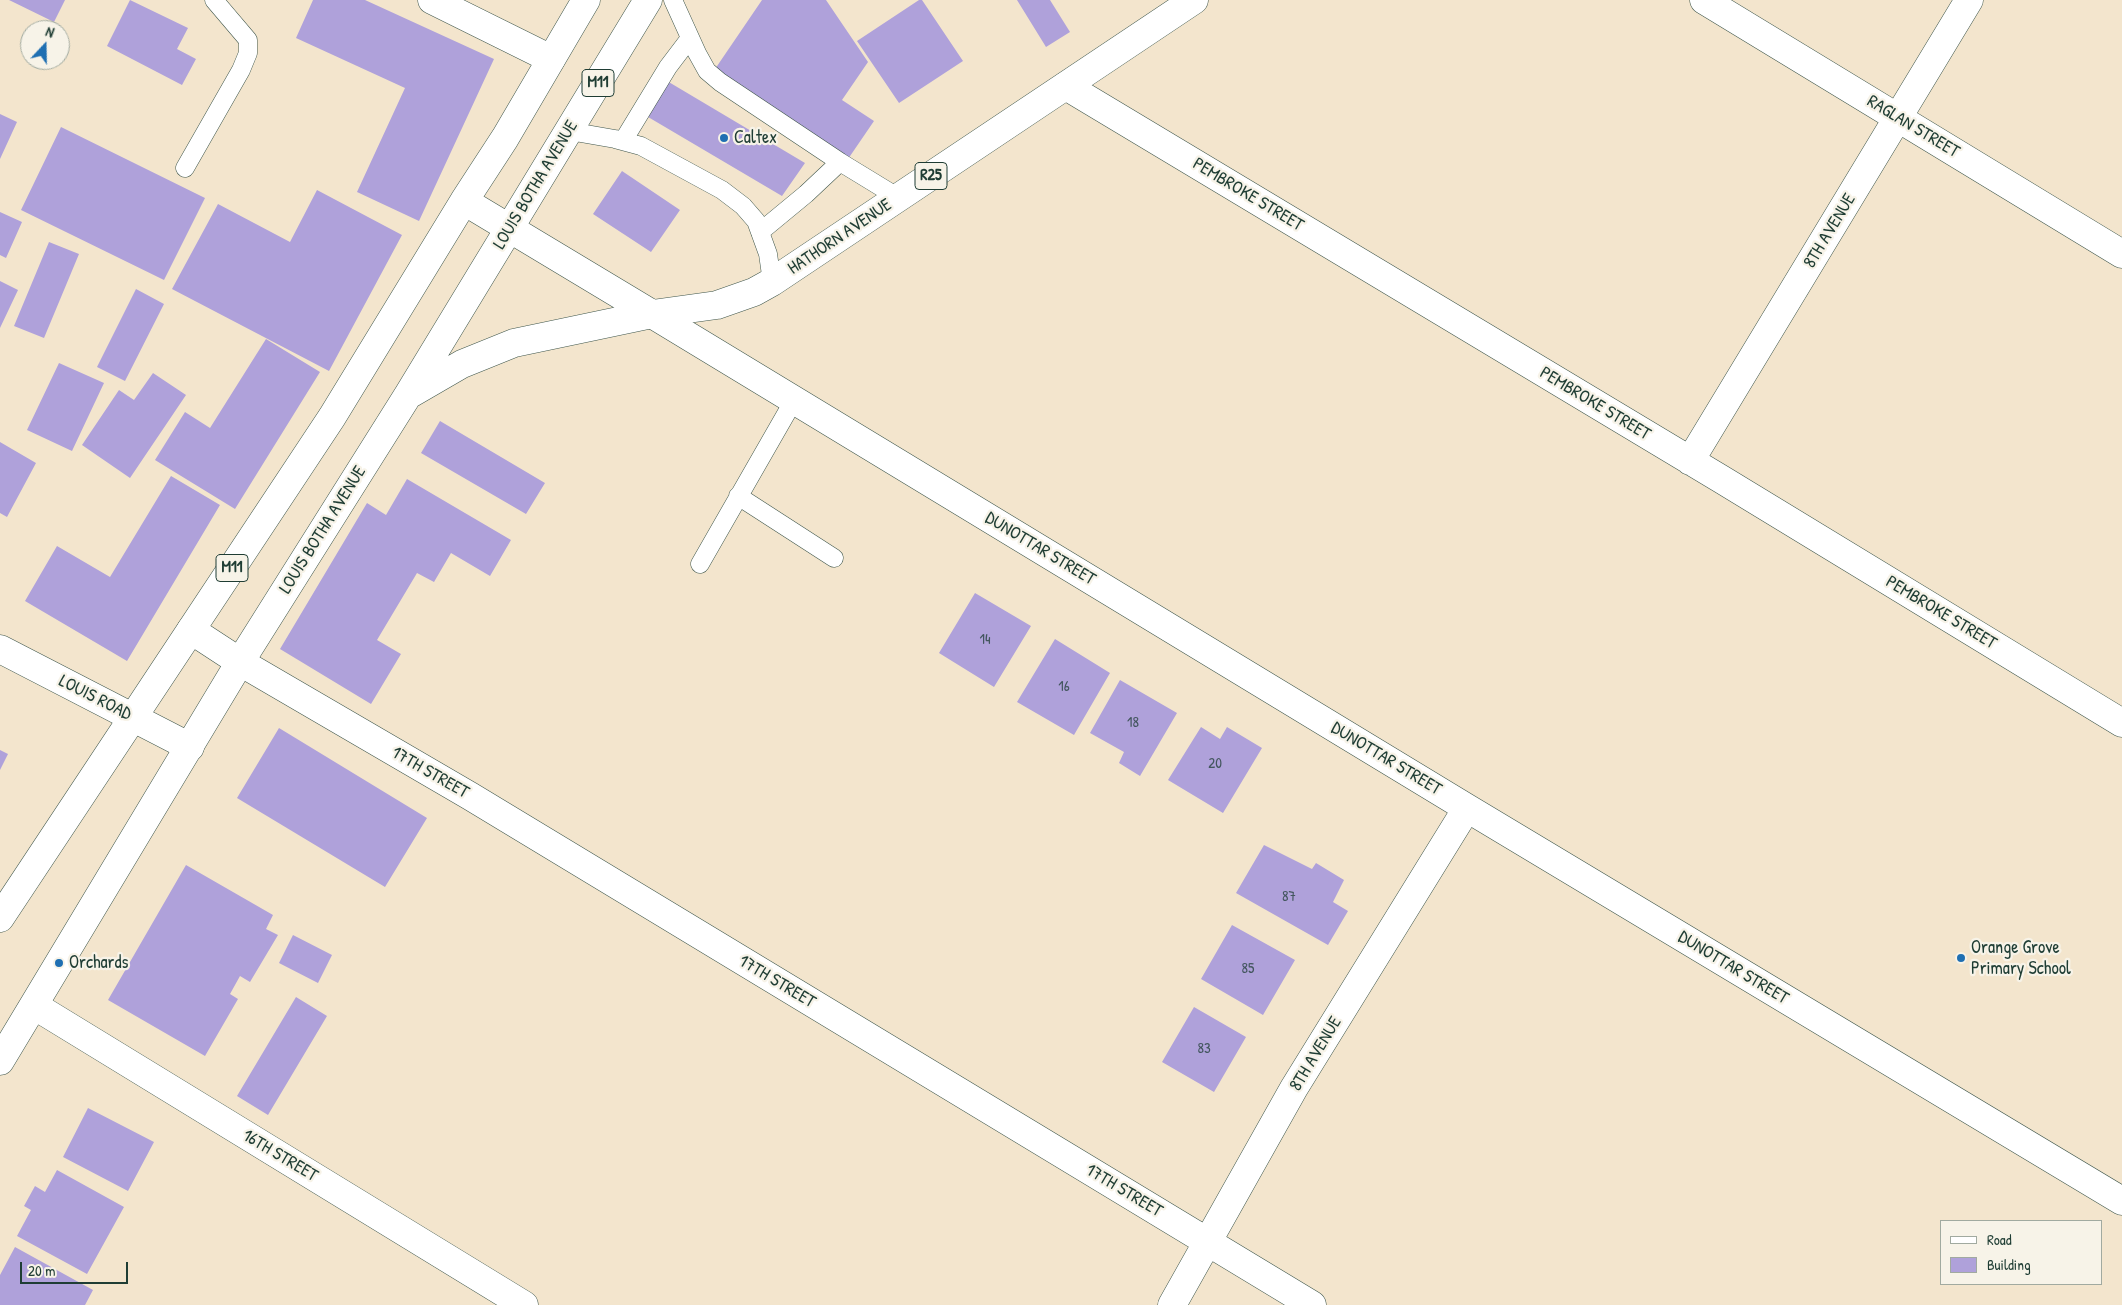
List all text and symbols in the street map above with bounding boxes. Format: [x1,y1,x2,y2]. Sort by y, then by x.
north arrow [20,20,70,70]
text: N [43,21,57,42]
road number: M11 [582,70,614,96]
street label: RAGLAN STREET [1863,91,1963,163]
street label: LOUIS BOTHA AVENUE [489,117,583,253]
place label: Caltex [734,127,777,149]
marker: Caltex [718,132,730,144]
street label: PEMBROKE STREET [1189,153,1307,237]
road number: R25 [915,162,947,190]
street label: 8TH AVENUE [1799,190,1861,272]
street label: HATHORN AVENUE [784,194,896,280]
street label: PEMBROKE STREET [1536,362,1654,446]
street label: LOUIS BOTHA AVENUE [275,462,371,598]
street label: DUNOTTAR STREET [981,508,1099,590]
road number: M11 [216,554,248,582]
street label: PEMBROKE STREET [1882,571,2000,655]
house number: 14 [979,631,991,649]
street label: LOUIS ROAD [55,671,135,725]
house number: 16 [1058,678,1070,696]
house number: 18 [1127,714,1139,732]
street label: DUNOTTAR STREET [1327,718,1445,800]
street label: 17TH STREET [388,742,472,804]
house number: 20 [1208,755,1222,773]
house number: 87 [1282,888,1296,906]
street label: DUNOTTAR STREET [1674,927,1792,1009]
place label: Orange Grove Primary School [1971,937,2071,980]
street label: 17TH STREET [735,951,819,1013]
place label: Orchards [69,952,128,974]
marker: Orange Grove Primary School [1955,952,1967,964]
marker: Orchards [53,957,65,969]
house number: 85 [1242,960,1254,978]
street label: 8TH AVENUE [1285,1013,1347,1095]
house number: 83 [1197,1040,1211,1058]
street label: 16TH STREET [238,1125,322,1187]
street label: 17TH STREET [1082,1160,1166,1222]
legend [1940,1220,2102,1285]
text: Road [1987,1229,2012,1250]
scale bar [22,1252,130,1284]
text: Building [1987,1254,2031,1275]
text: 20 m [28,1260,55,1281]

